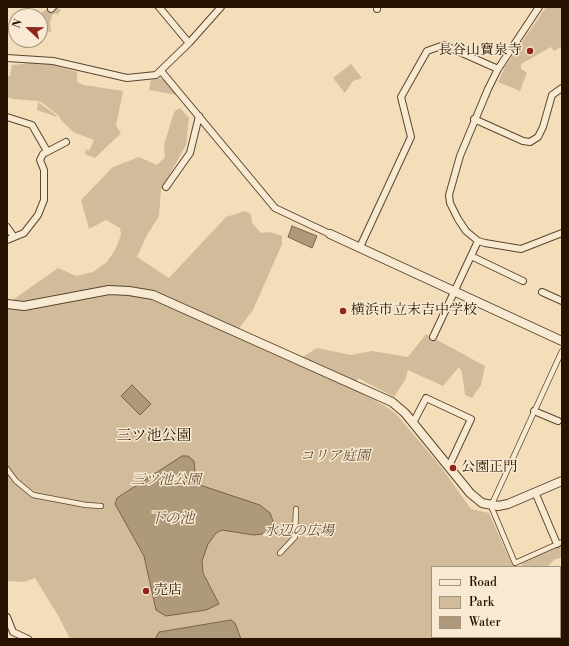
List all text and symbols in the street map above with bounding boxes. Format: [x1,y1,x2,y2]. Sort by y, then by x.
north arrow [8,8,48,48]
text: N [10,17,26,31]
place label: 長谷山寶泉寺 [438,43,522,59]
marker: 長谷山寶泉寺 [525,46,535,56]
place label: 横浜市立末吉中学校 [351,303,477,319]
marker: 横浜市立末吉中学校 [338,306,348,316]
district label: 三ツ池公園 [117,427,191,445]
park label: コリア庭園 [300,449,370,465]
place label: 公園正門 [461,460,517,476]
marker: 公園正門 [448,463,458,473]
park label: 三ツ池公園 [131,473,201,489]
water label: 下の池 [150,510,194,528]
park label: 水辺の広場 [264,524,334,540]
legend [431,566,561,638]
text: Road [469,575,497,590]
place label: 売店 [154,583,182,599]
marker: 売店 [141,586,151,596]
text: Park [469,595,494,610]
text: Water [469,615,501,630]

